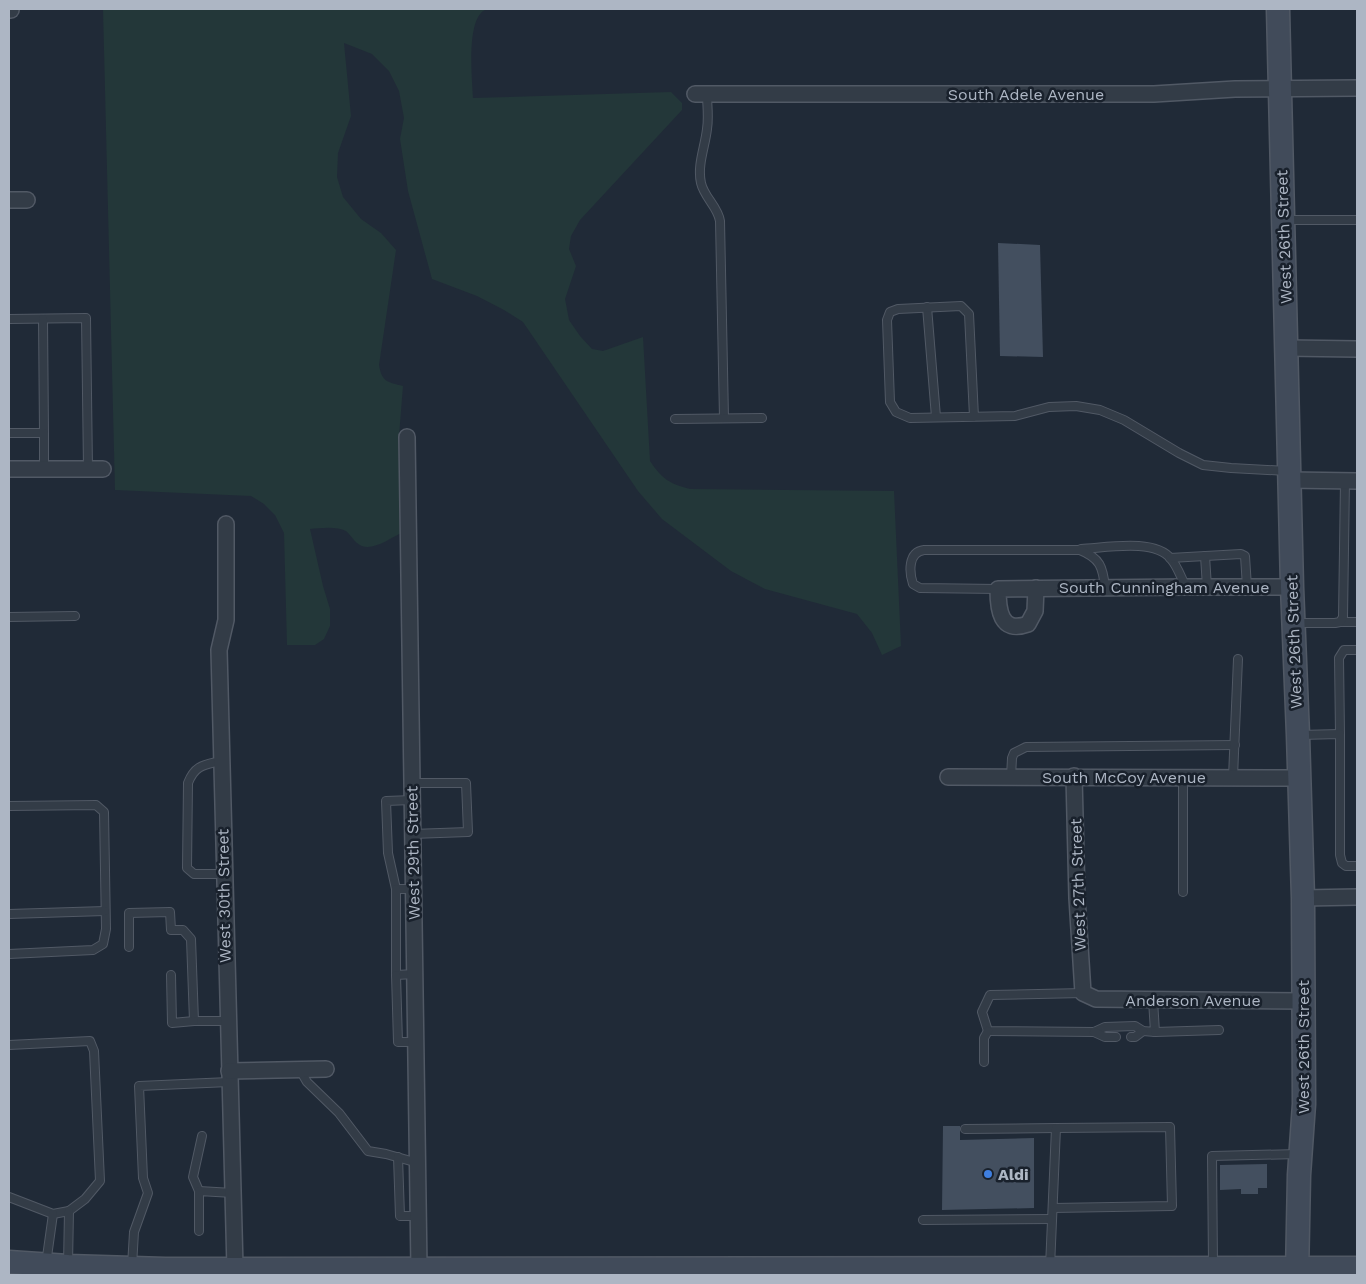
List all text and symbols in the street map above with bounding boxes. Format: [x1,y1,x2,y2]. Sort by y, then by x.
street label: South Adele Avenue [948,85,1104,104]
street label: West 26th Street [1272,169,1296,304]
street label: West 26th Street [1282,574,1306,709]
street label: South Cunningham Avenue [1059,578,1269,597]
street label: South McCoy Avenue [1042,768,1206,787]
street label: West 29th Street [402,786,424,920]
street label: West 27th Street [1066,818,1090,952]
street label: West 30th Street [213,828,235,963]
street label: West 26th Street [1294,980,1313,1114]
street label: Anderson Avenue [1125,991,1261,1010]
place label: Aldi [998,1165,1029,1184]
marker: Aldi [982,1168,994,1180]

